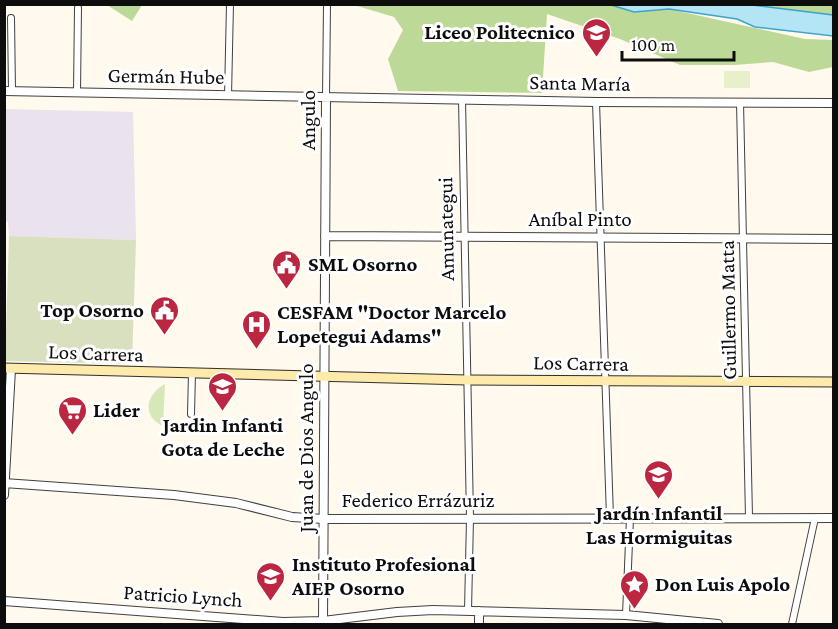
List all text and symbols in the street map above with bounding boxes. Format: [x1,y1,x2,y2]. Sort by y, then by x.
school or university icon: Liceo Politecnico [580,16,612,58]
place label: Liceo Politecnico [424,20,575,44]
scale bar [622,24,734,62]
text: 100 m [631,35,676,55]
street label: Germán Hube [107,63,225,89]
street label: Santa María [529,70,631,96]
street label: Angulo [296,90,320,150]
street label: Amunategui [433,176,459,281]
street label: Aníbal Pinto [528,207,632,231]
street label: Guillermo Matta [715,240,741,380]
public building icon: SML Osorno [271,248,303,290]
place label: SML Osorno [308,252,418,276]
public building icon: Top Osorno [149,294,181,336]
place label: Top Osorno [40,298,144,322]
place label: CESFAM "Doctor Marcelo Lopetegui Adams" [277,300,506,348]
hospital icon: CESFAM "Doctor Marcelo Lopetegui Adams" [240,308,272,350]
street label: Los Carrera [48,339,144,367]
street label: Los Carrera [533,350,629,376]
street label: Juan de Dios Angulo [294,363,318,535]
school or university icon: Jardin Infanti Gota de Leche [207,370,239,412]
supermarket icon: Lider [56,394,88,436]
place label: Lider [93,398,141,422]
place label: Jardin Infanti Gota de Leche [161,413,285,461]
school or university icon: Jardín Infantil Las Hormiguitas [643,458,675,500]
street label: Federico Errázuriz [342,488,495,512]
place label: Jardín Infantil Las Hormiguitas [586,501,733,549]
place label: Instituto Profesional AIEP Osorno [291,552,476,600]
school or university icon: Instituto Profesional AIEP Osorno [255,560,287,602]
place icon: Don Luis Apolo [618,568,650,610]
place label: Don Luis Apolo [655,572,790,596]
street label: Patricio Lynch [123,580,243,612]

